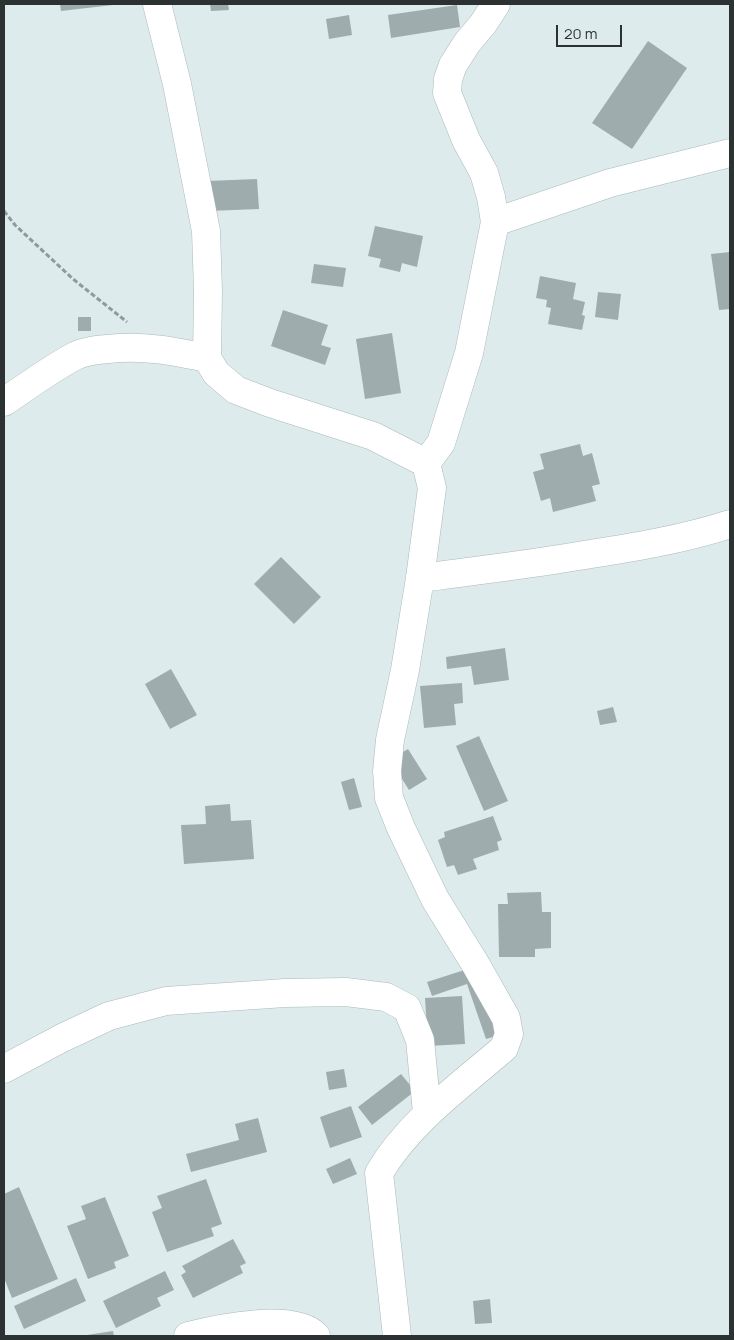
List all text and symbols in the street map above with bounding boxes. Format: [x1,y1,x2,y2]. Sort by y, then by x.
scale bar [559,15,625,47]
text: 20 m [564,23,597,44]

